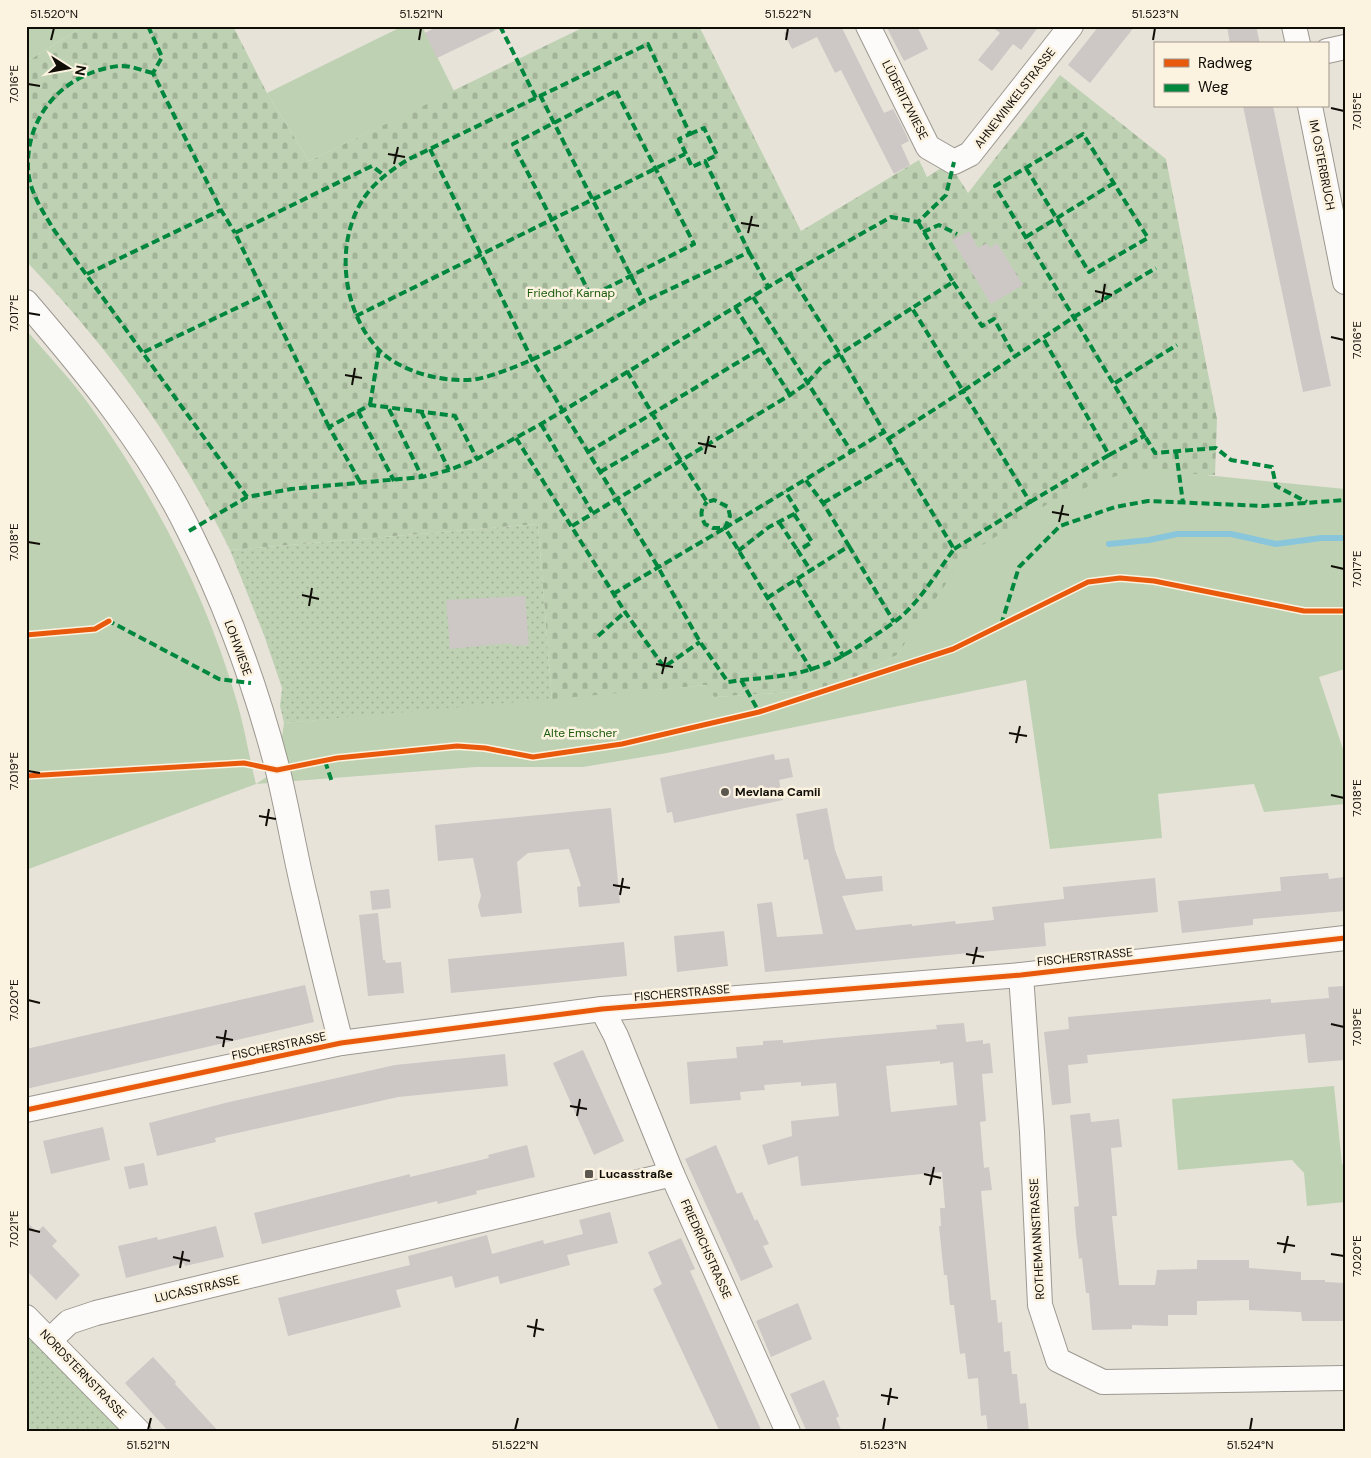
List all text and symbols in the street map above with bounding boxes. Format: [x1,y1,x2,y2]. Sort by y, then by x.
text: 51.520°N [30,6,78,22]
text: 51.521°N [399,6,443,22]
text: 51.522°N [765,6,811,22]
text: 51.523°N [1132,6,1178,22]
north arrow [42,42,92,92]
legend [1154,42,1328,108]
street label: AHNEWINKELSTRASSE [971,44,1059,151]
text: Radweg [1198,53,1252,73]
street label: LÜDERITZWIESE [878,58,932,143]
text: N [71,64,91,77]
text: 7.016°E [6,65,22,103]
text: Weg [1198,77,1229,97]
text: 7.015°E [1349,92,1365,130]
street label: IM OSTERBRUCH [1305,118,1339,212]
park label: Friedhof Karnap [527,285,615,301]
text: 7.017°E [6,294,22,331]
text: 7.016°E [1349,321,1365,359]
text: 7.018°E [6,523,22,561]
text: 7.017°E [1349,550,1365,587]
street label: LOHWIESE [221,618,256,678]
park label: Alte Emscher [543,725,617,741]
text: 7.019°E [6,752,22,790]
text: 7.018°E [1349,779,1365,817]
place label: Mevlana Camii [735,784,821,800]
marker: Mevlana Camii [719,786,731,798]
street label: FISCHERSTRASSE [1036,944,1134,970]
text: 7.020°E [6,979,22,1021]
street label: FISCHERSTRASSE [633,981,731,1005]
text: 7.019°E [1349,1008,1365,1046]
street label: FISCHERSTRASSE [230,1028,328,1064]
place label: Lucasstraße [599,1166,673,1182]
marker: Lucasstraße [583,1168,595,1180]
street label: ROTHEMANNSTRASSE [1026,1178,1048,1300]
street label: FRIEDRICHSTRASSE [677,1197,735,1302]
text: 7.021°E [6,1210,22,1248]
text: 7.020°E [1349,1235,1365,1277]
street label: LUCASSTRASSE [153,1271,241,1307]
street label: NORDSTERNSTRASSE [36,1326,130,1422]
text: 51.521°N [126,1437,170,1453]
text: 51.522°N [492,1437,538,1453]
text: 51.523°N [860,1437,906,1453]
text: 51.524°N [1227,1437,1273,1453]

